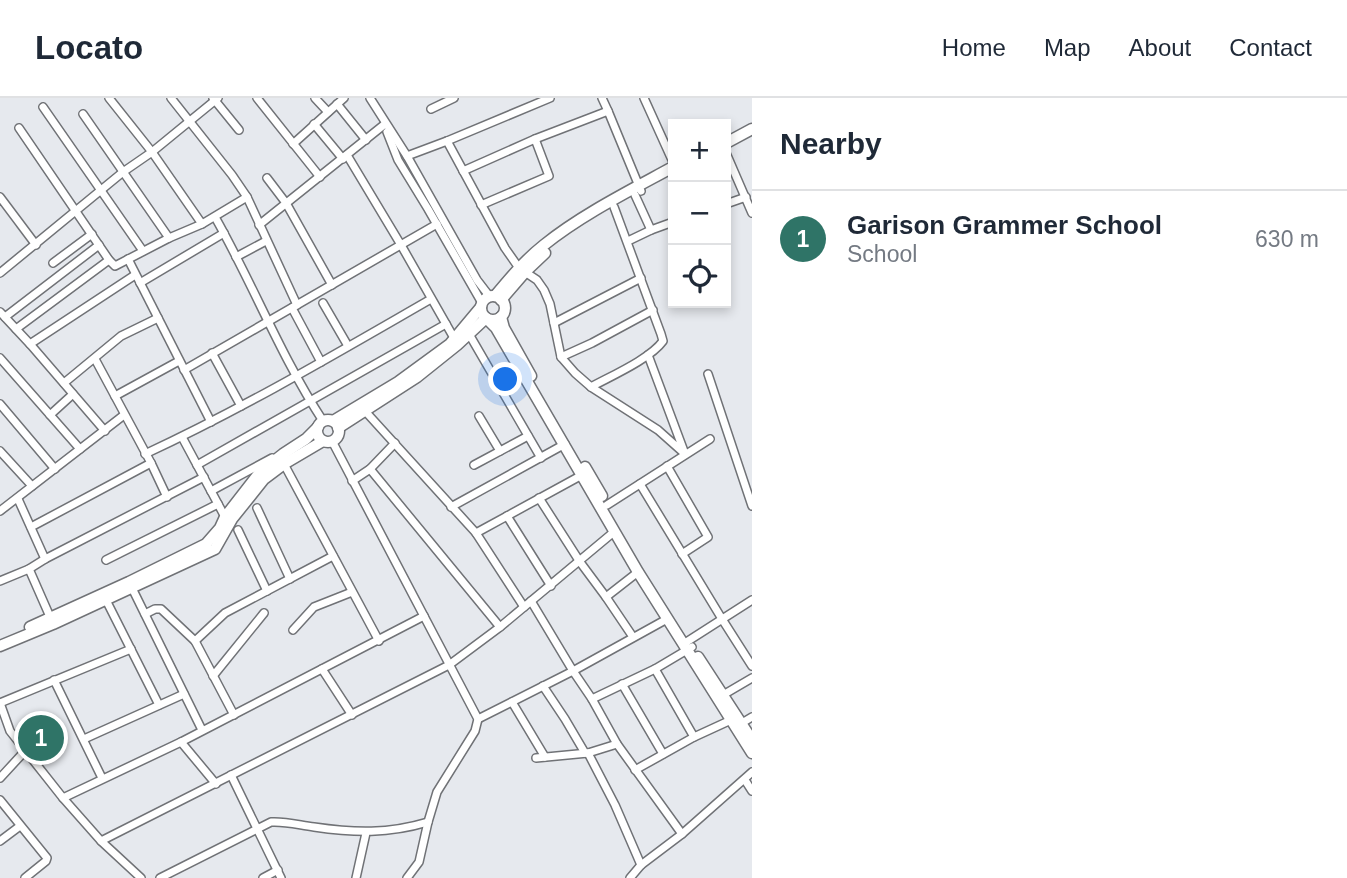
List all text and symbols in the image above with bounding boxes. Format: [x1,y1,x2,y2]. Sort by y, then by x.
text: Locato [35,29,143,66]
text: Home [942,34,1006,61]
text: Map [1044,34,1091,61]
text: About [1129,34,1191,61]
text: Contact [1229,34,1312,61]
map controls [668,119,731,308]
button: + [668,119,731,182]
text: Nearby [780,127,882,160]
button: − [668,182,731,245]
text: Garison Grammer School [847,210,1162,240]
text: 1 [797,226,809,252]
text: 630 m [1255,226,1319,252]
text: School [847,241,917,267]
button: locate [668,245,731,308]
your location [488,362,522,396]
pin: 1 [18,712,64,764]

